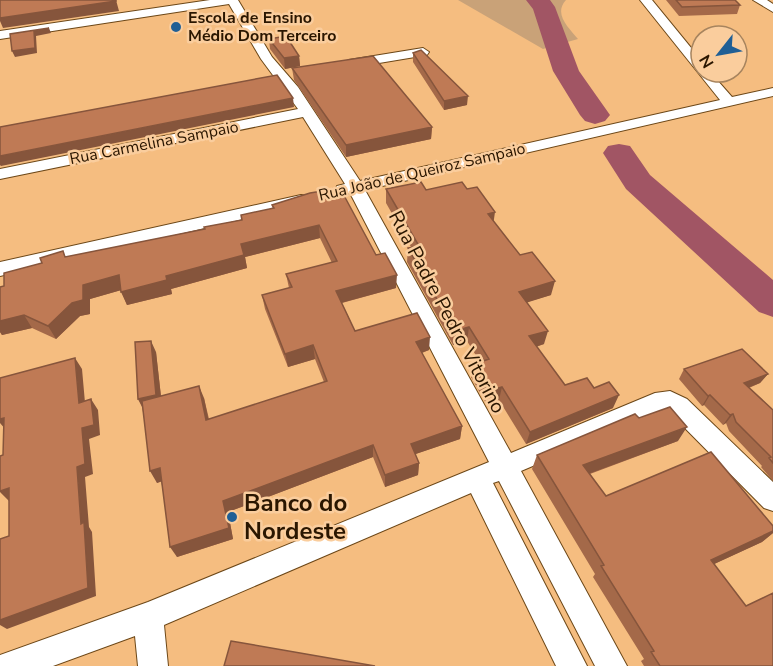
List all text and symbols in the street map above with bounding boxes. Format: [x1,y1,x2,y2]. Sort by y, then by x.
place label: Escola de Ensino Médio Dom Terceiro [188,7,337,47]
marker: Escola de Ensino Médio Dom Terceiro [169,20,183,34]
north arrow [689,24,749,84]
text: N [694,50,720,72]
street label: Rua Carmelina Sampaio [68,116,240,170]
street label: Rua João de Queiroz Sampaio [316,137,528,207]
street label: Rua Padre Pedro Vitorino [382,206,512,418]
place label: Banco do Nordeste [244,487,347,547]
marker: Banco do Nordeste [225,510,239,524]

